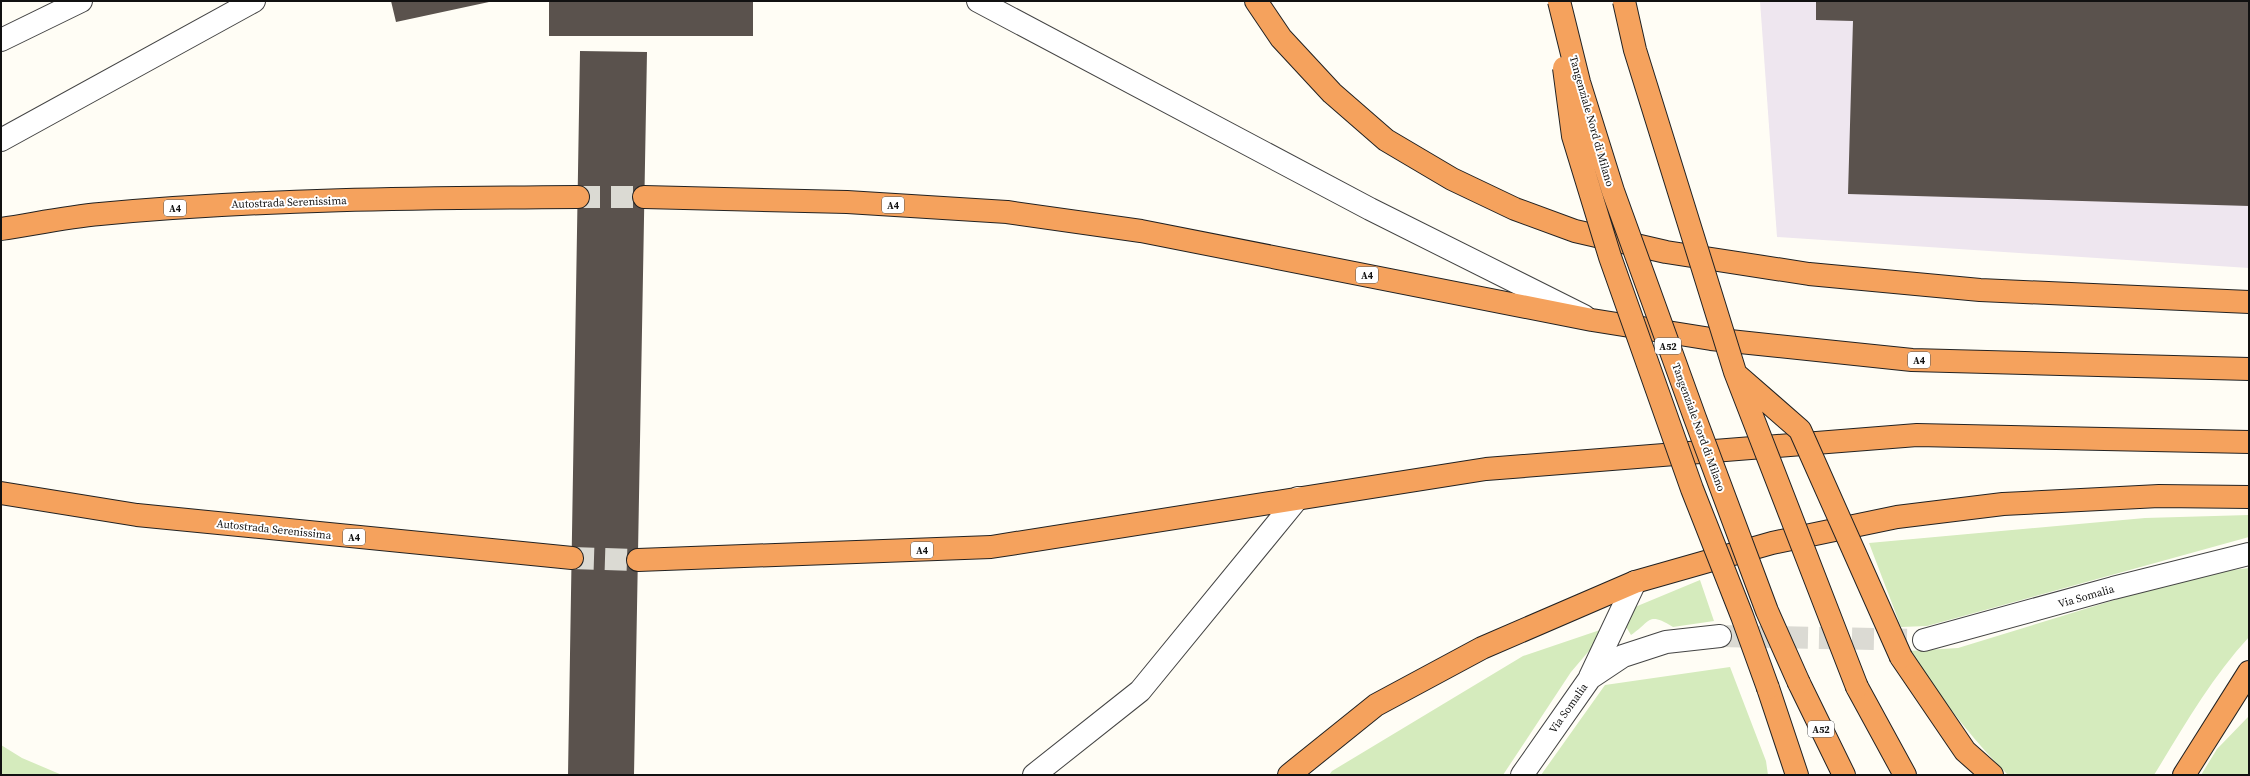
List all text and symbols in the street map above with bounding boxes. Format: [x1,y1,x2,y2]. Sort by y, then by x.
street label: Tangenziale Nord di Milano [1566,54,1617,188]
street label: Autostrada Serenissima [231,193,347,212]
road number: A4 [882,197,904,213]
road number: A4 [164,200,186,216]
road number: A4 [1356,267,1378,283]
road number: A52 [1655,338,1681,354]
road number: A4 [1908,352,1930,368]
street label: Tangenziale Nord di Milano [1668,361,1729,493]
street label: Autostrada Serenissima [216,516,333,543]
road number: A4 [343,529,365,545]
road number: A4 [911,542,933,558]
street label: Via Somalia [2056,581,2116,612]
street label: Via Somalia [1546,680,1591,736]
road number: A52 [1808,721,1834,737]

